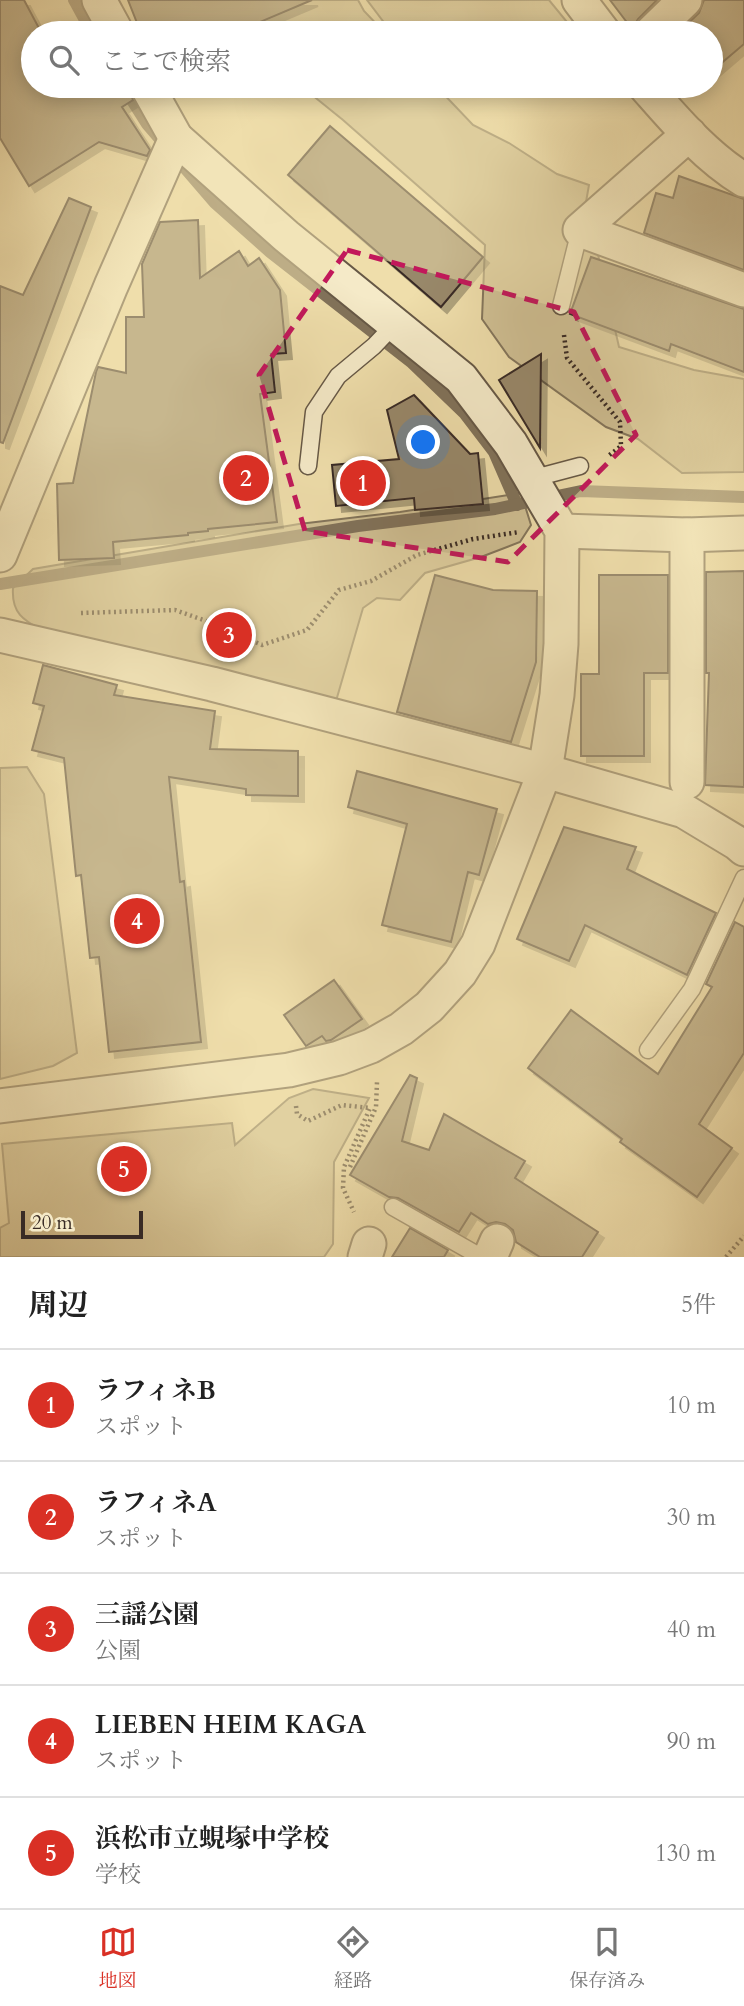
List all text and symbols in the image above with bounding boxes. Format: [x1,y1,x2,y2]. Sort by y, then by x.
search box [21,21,723,98]
icon: search [45,41,83,79]
text: ここで検索 [101,44,231,79]
your location [406,425,440,459]
pin: 2 [223,452,269,504]
pin: 1 [340,457,386,509]
pin: 3 [206,609,252,661]
pin: 4 [114,895,160,947]
pin: 5 [101,1143,147,1195]
scale bar [21,1208,144,1240]
text: 20 m [32,1210,73,1236]
text: 周辺 [28,1285,88,1326]
text: 5件 [681,1289,716,1320]
text: ラフィネB [95,1373,216,1408]
text: 1 [45,1390,57,1421]
text: 10 m [667,1390,716,1421]
text: スポット [95,1411,187,1442]
text: ラフィネA [95,1485,216,1520]
text: 2 [45,1502,57,1533]
text: 30 m [667,1502,716,1533]
text: スポット [95,1523,187,1554]
text: 三謡公園 [95,1597,199,1632]
text: 3 [45,1614,57,1645]
text: 40 m [667,1614,716,1645]
text: 公園 [95,1635,141,1666]
text: LIEBEN HEIM KAGA [95,1707,366,1742]
text: 4 [45,1726,57,1757]
text: 90 m [667,1726,716,1757]
text: スポット [95,1745,187,1776]
text: 浜松市立蜆塚中学校 [95,1821,329,1856]
text: 5 [45,1838,57,1869]
text: 130 m [655,1838,716,1869]
text: 学校 [95,1859,141,1890]
tab: 地図 [99,1923,137,1994]
tab: 経路 [334,1923,372,1994]
tab: 保存済み [569,1923,645,1994]

